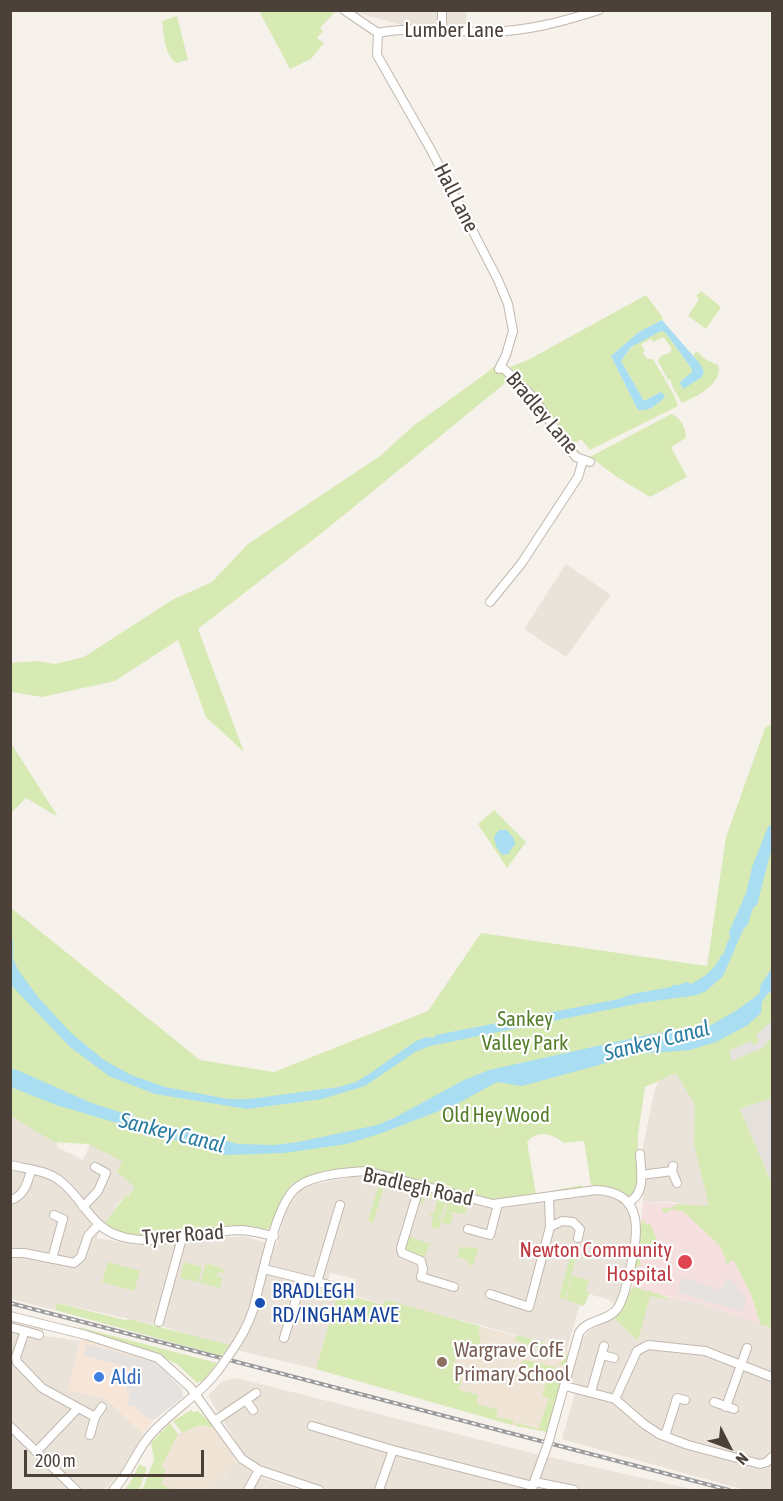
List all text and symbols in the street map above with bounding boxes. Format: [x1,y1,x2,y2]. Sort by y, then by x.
street label: Lumber Lane [404,17,504,43]
street label: Hall Lane [428,159,484,237]
street label: Bradley Lane [500,367,584,459]
park label: Sankey Valley Park [482,1006,568,1056]
water label: Sankey Canal [601,1015,713,1067]
park label: Old Hey Wood [442,1102,550,1128]
water label: Sankey Canal [116,1107,228,1159]
street label: Bradlegh Road [360,1162,476,1212]
street label: Tyrer Road [141,1220,225,1250]
place label: Newton Community Hospital [520,1237,672,1287]
marker: Newton Community Hospital [676,1253,694,1271]
place label: BRADLEGH RD/INGHAM AVE [272,1278,399,1328]
marker: BRADLEGH RD/INGHAM AVE [253,1296,267,1310]
place label: Wargrave CofE Primary School [454,1337,570,1387]
marker: Wargrave CofE Primary School [435,1355,449,1369]
place label: Aldi [111,1364,141,1390]
marker: Aldi [92,1370,106,1384]
north arrow [699,1417,759,1477]
scale bar [27,1438,207,1476]
text: 200 m [35,1450,76,1471]
text: N [733,1450,752,1469]

